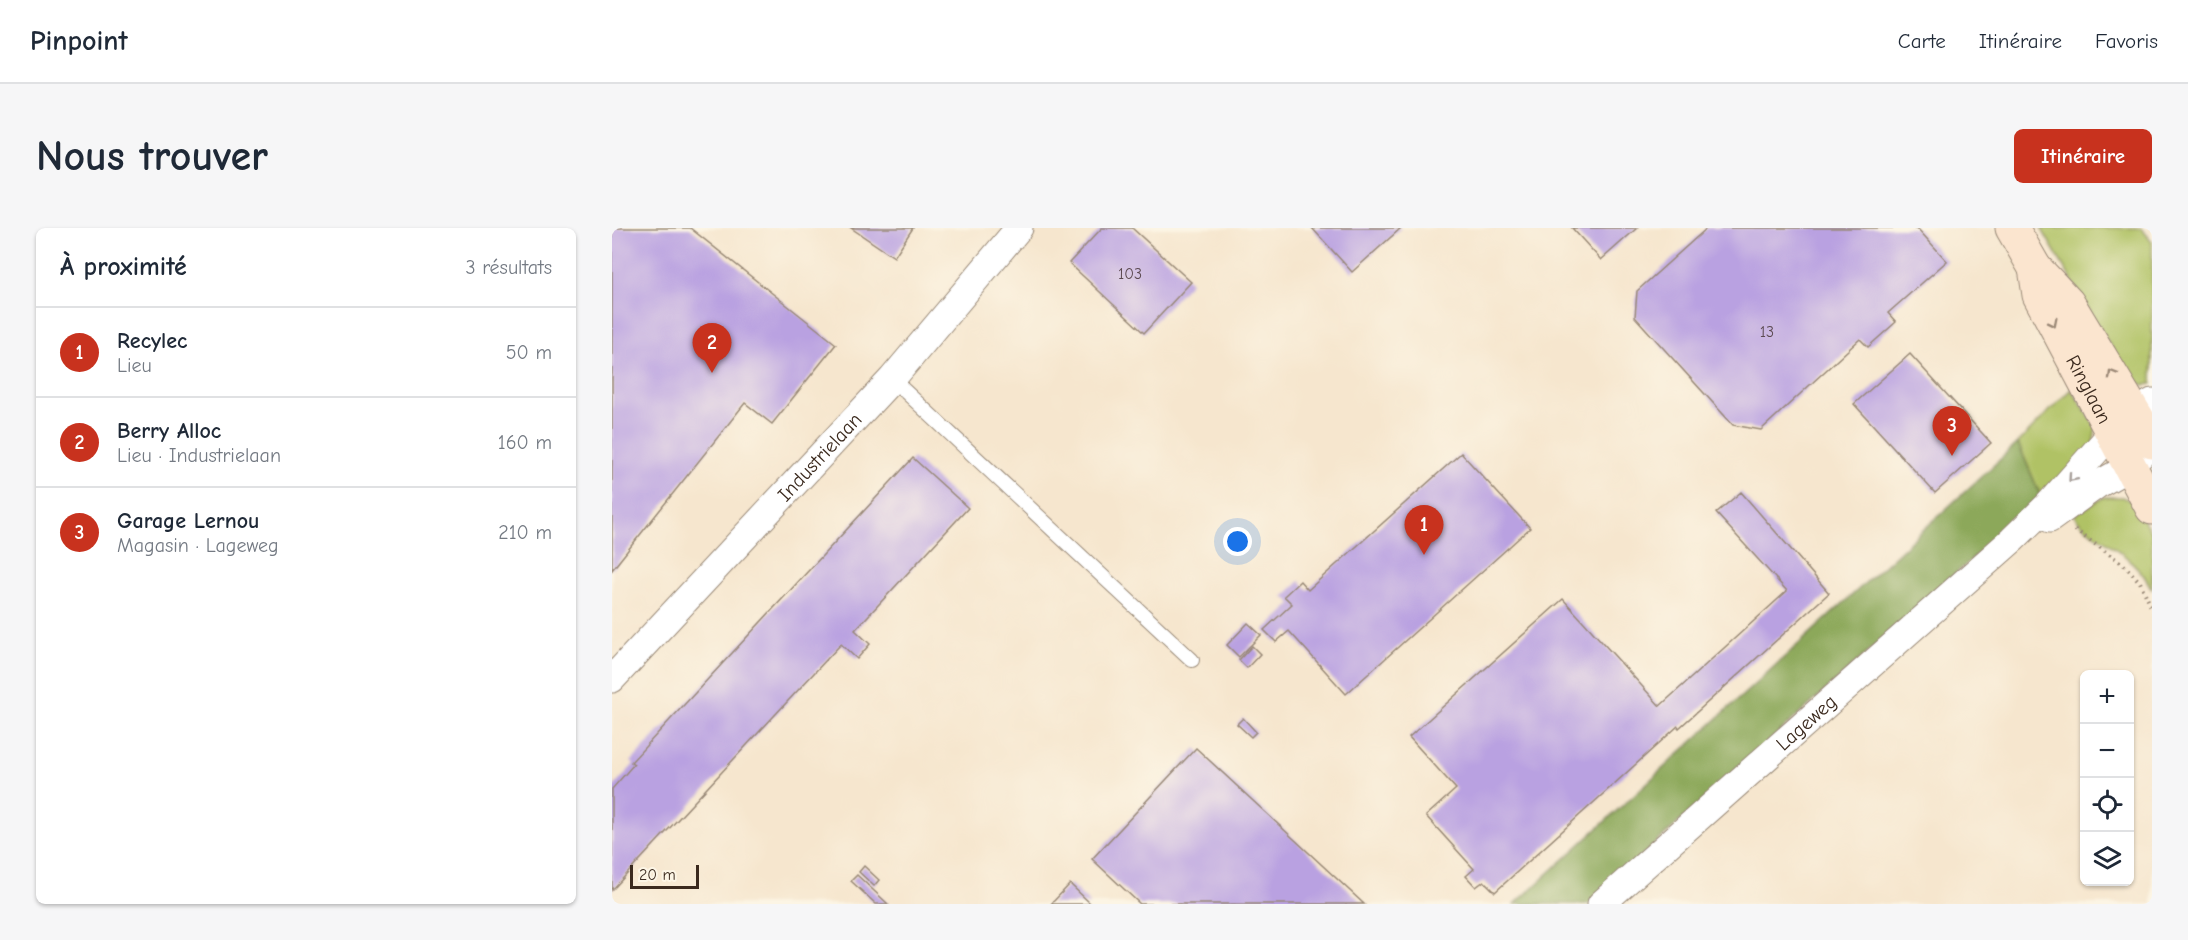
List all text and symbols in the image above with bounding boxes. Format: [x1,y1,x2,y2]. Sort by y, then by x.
text: Pinpoint [30,25,128,57]
text: Carte [1898,29,1946,53]
text: Itinéraire [1979,29,2062,53]
text: Favoris [2095,29,2158,53]
button: Itinéraire [2014,129,2152,183]
text: Nous trouver [36,132,268,181]
text: À proximité [60,252,187,282]
text: 3 résultats [465,256,552,279]
house number: 103 [1118,265,1142,283]
one-way arrow [2045,316,2057,327]
house number: 13 [1760,323,1774,341]
pin: 2 [692,324,732,373]
text: Recylec [117,328,187,354]
text: 1 [76,341,83,364]
text: 50 m [506,341,552,364]
street label: Ringlaan [2061,351,2116,428]
text: Lieu [117,354,152,377]
one-way arrow [2108,370,2119,380]
pin: 3 [1932,406,1972,456]
street label: Industrielaan [773,408,867,506]
text: Berry Alloc [117,418,221,444]
text: 2 [75,431,84,454]
text: 160 m [498,431,552,454]
text: Lieu · Industrielaan [117,444,281,467]
one-way arrow [2068,471,2079,481]
pin: 1 [1404,506,1444,555]
text: Garage Lernou [117,508,259,534]
text: 3 [75,521,84,544]
text: 210 m [498,521,552,544]
your location [1223,527,1252,556]
text: Magasin · Lageweg [117,534,279,557]
map controls [2080,670,2134,886]
button: + [2080,670,2134,724]
street label: Lageweg [1772,690,1841,755]
button: − [2080,724,2134,778]
button: locate [2080,778,2134,832]
button: layers [2080,832,2134,886]
scale bar [630,862,699,890]
text: 20 m [639,866,676,884]

